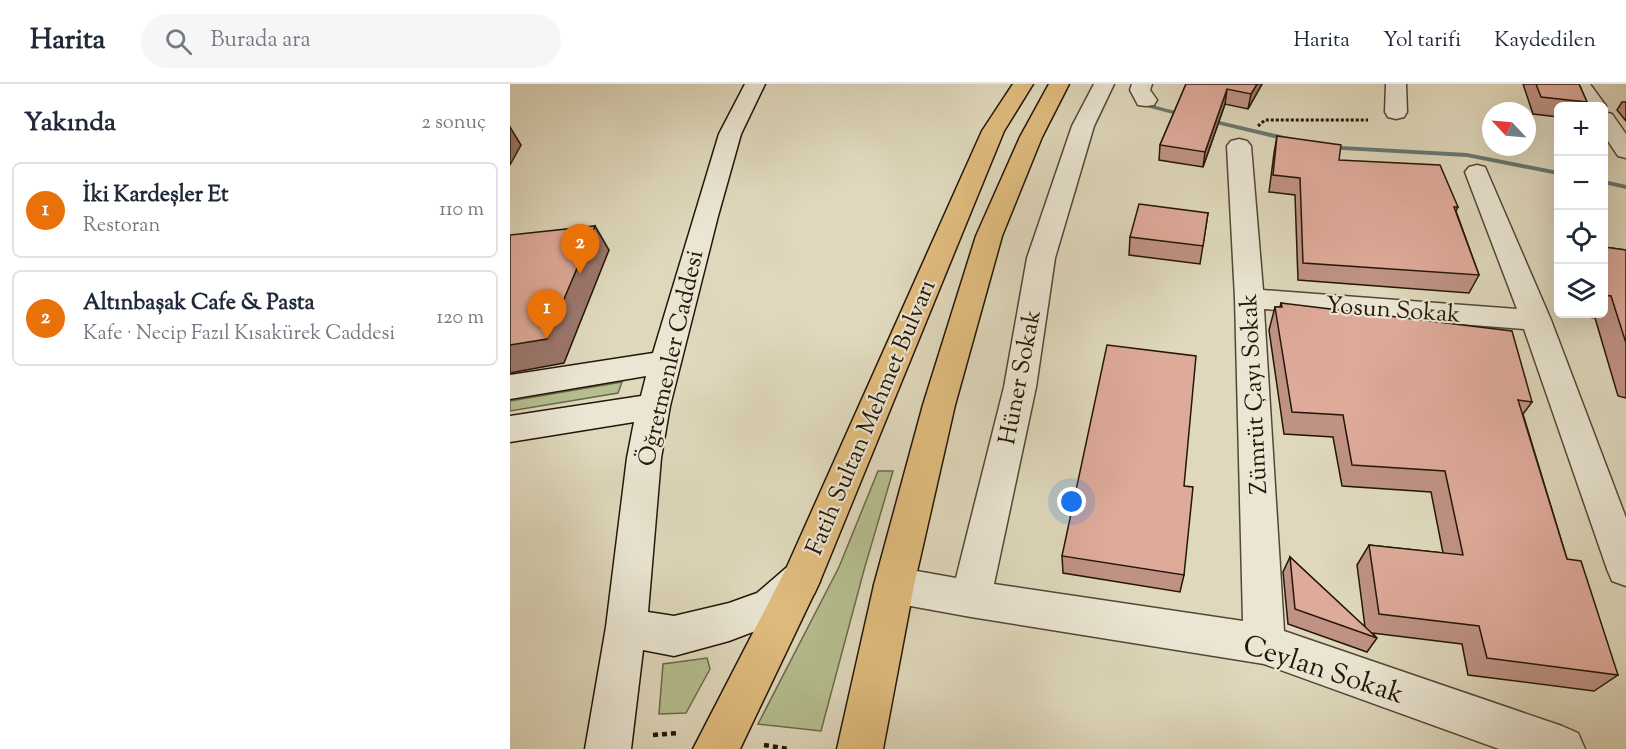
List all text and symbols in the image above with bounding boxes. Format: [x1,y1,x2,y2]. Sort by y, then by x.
search box [141,14,561,68]
text: Harita [30,21,105,61]
icon: search [162,25,195,58]
text: Burada ara [210,25,311,57]
text: Harita [1293,26,1350,56]
text: Yol tarifi [1383,26,1461,56]
text: Kaydedilen [1494,26,1596,56]
north arrow [1482,102,1536,156]
map controls [1554,102,1608,318]
button: + [1554,102,1608,156]
text: Yakında [24,105,116,142]
text: 2 sonuç [421,109,486,138]
button: − [1554,156,1608,210]
text: İki Kardeşler Et [83,180,229,212]
text: 1 [42,196,49,225]
text: 110 m [439,196,484,225]
button: locate [1554,210,1608,264]
text: Restoran [83,212,160,241]
pin: 2 [560,224,600,274]
street label: Öğretmenler Caddesi [631,247,713,470]
button: layers [1554,264,1608,318]
street label: Fatih Sultan Mehmet Bulvarı [798,275,945,561]
text: Altınbaşak Cafe & Pasta [83,288,315,320]
street label: Yosun Sokak [1324,289,1461,333]
pin: 1 [528,290,567,339]
street label: Zümrüt Çayı Sokak [1233,293,1277,495]
text: 2 [41,304,50,333]
text: 120 m [436,304,484,333]
street label: Hüner Sokak [991,307,1051,448]
text: Kafe · Necip Fazıl Kısakürek Caddesi [83,320,395,349]
your location [1057,487,1086,516]
street label: Ceylan Sokak [1238,626,1409,716]

